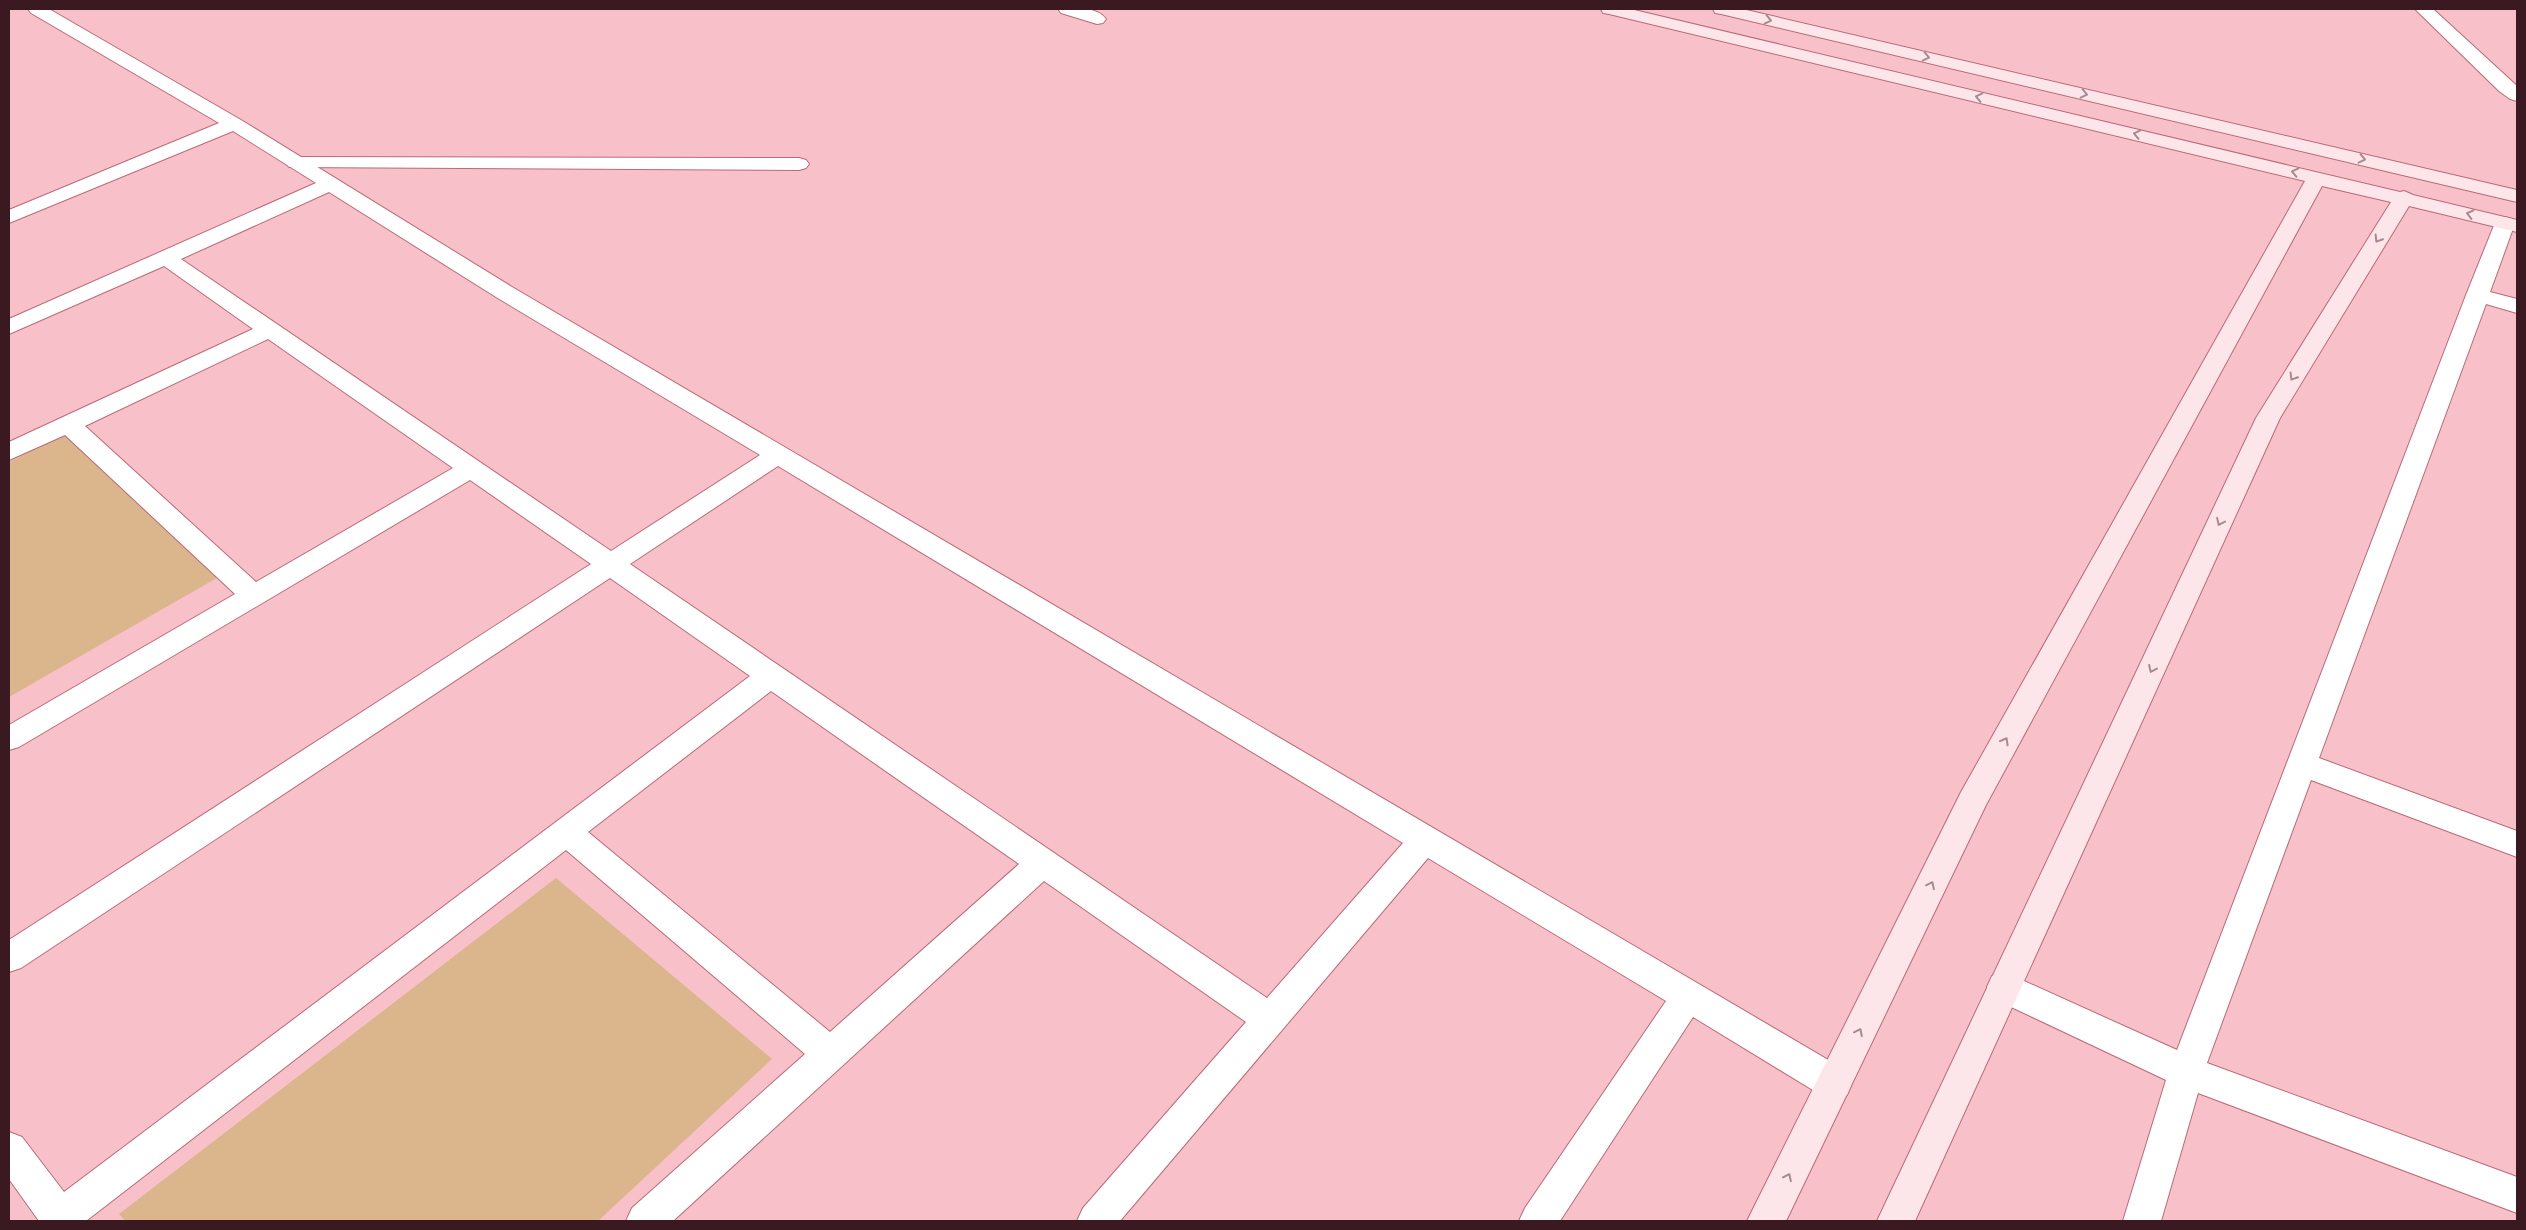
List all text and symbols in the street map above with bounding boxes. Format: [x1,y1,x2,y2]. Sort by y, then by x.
one-way arrow [1764,14,1773,25]
one-way arrow [1922,51,1931,62]
one-way arrow [2080,88,2089,99]
one-way arrow [1974,92,1983,103]
one-way arrow [2132,129,2141,140]
one-way arrow [2357,153,2366,164]
one-way arrow [2290,167,2299,178]
one-way arrow [2465,209,2474,220]
one-way arrow [2375,233,2385,242]
one-way arrow [2290,372,2300,381]
one-way arrow [2216,517,2226,526]
one-way arrow [2147,664,2158,673]
one-way arrow [1999,737,2009,746]
one-way arrow [1924,882,1934,891]
one-way arrow [1853,1028,1863,1037]
one-way arrow [1782,1174,1792,1183]

